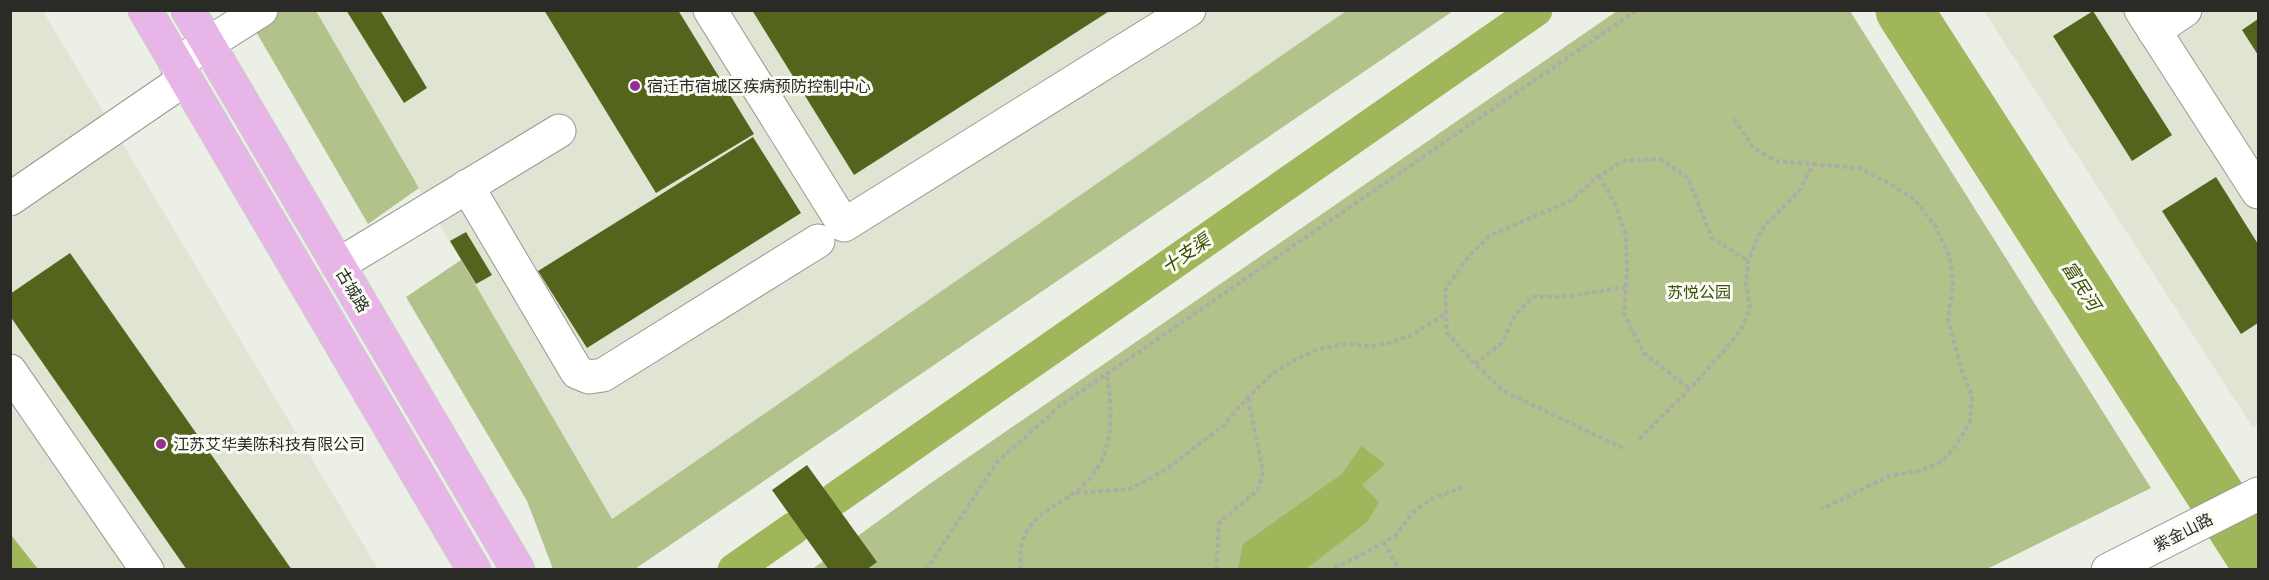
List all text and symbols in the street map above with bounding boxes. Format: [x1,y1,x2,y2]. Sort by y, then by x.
place label: 宿迁市宿城区疾病预防控制中心 [647,76,871,96]
marker: 宿迁市宿城区疾病预防控制中心 [628,79,642,93]
water label: 十支渠 [1157,227,1217,278]
water label: 富民河 [2057,257,2107,317]
street label: 古城路 [332,264,374,316]
park label: 苏悦公园 [1667,282,1731,302]
place label: 江苏艾华美陈科技有限公司 [173,434,365,454]
marker: 江苏艾华美陈科技有限公司 [154,437,168,451]
street label: 紫金山路 [2150,509,2216,555]

